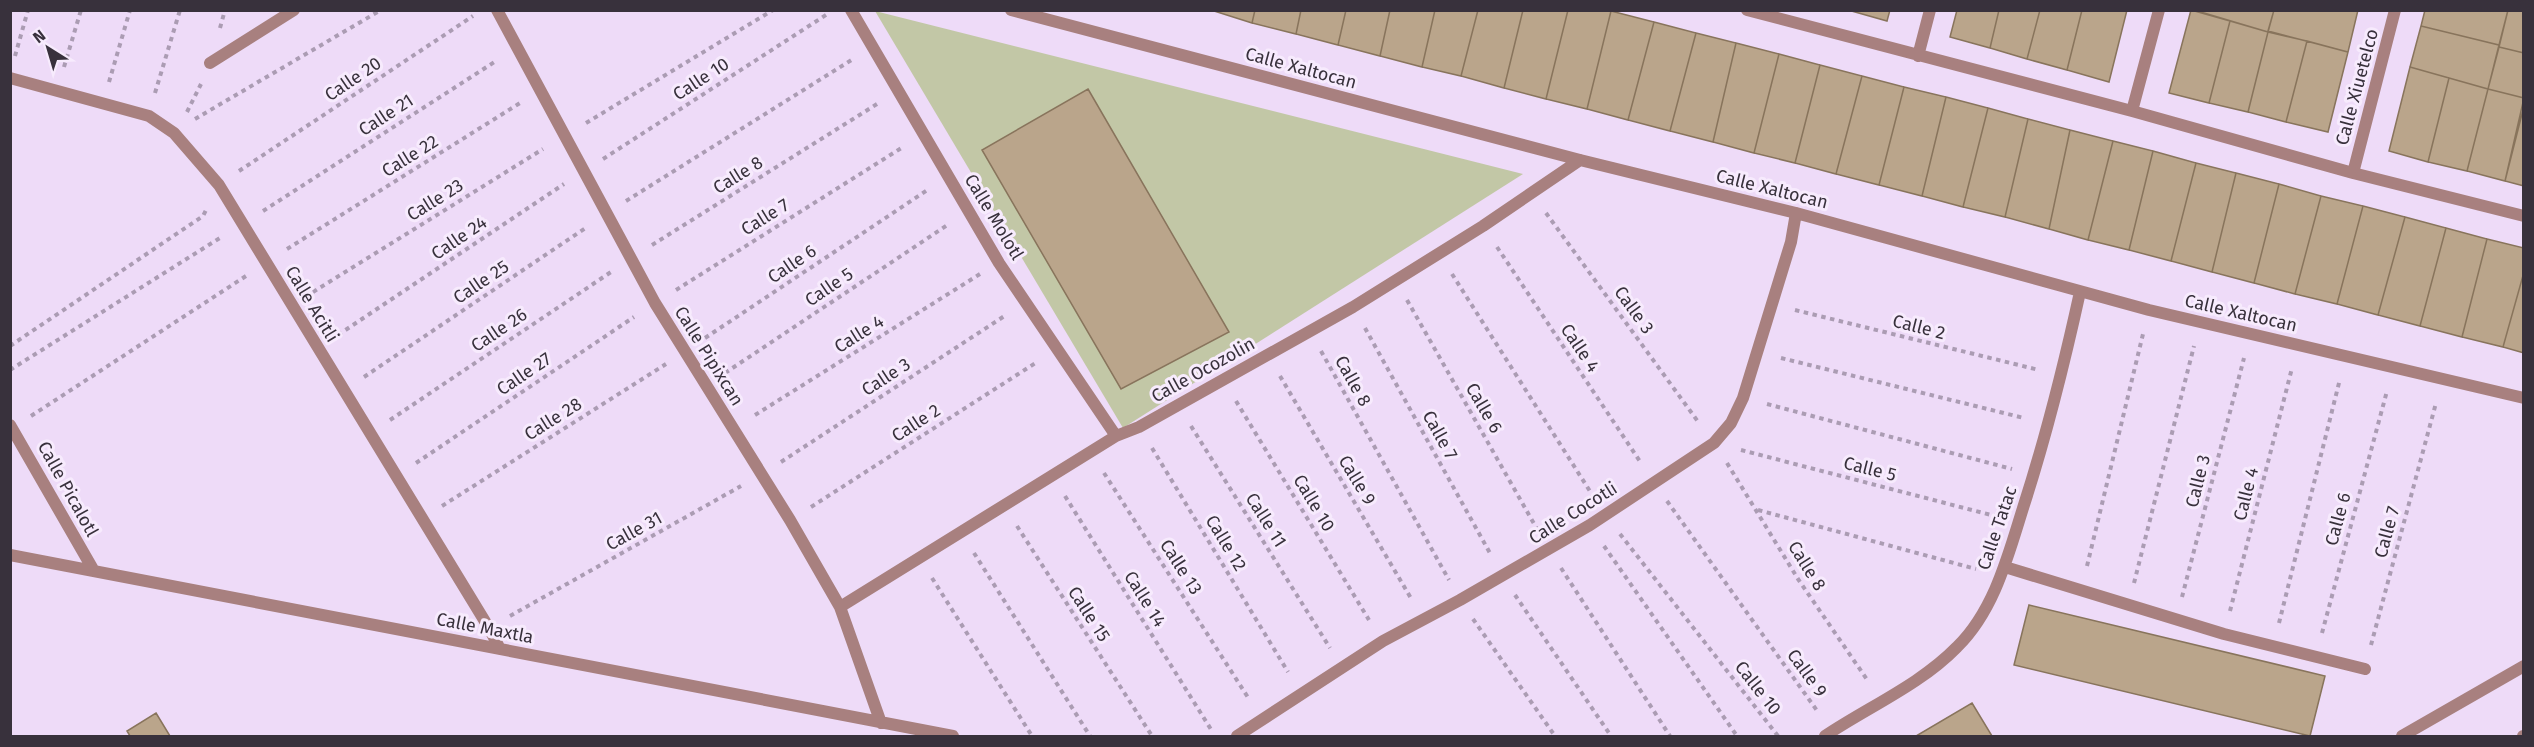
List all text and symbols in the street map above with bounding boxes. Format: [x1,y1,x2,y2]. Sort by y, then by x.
north arrow [18,18,78,78]
text: N [29,26,49,47]
street label: Calle Xiuetelco [2331,26,2383,148]
street label: Calle Xaltocan [1243,43,1359,93]
street label: Calle 20 [321,52,385,106]
street label: Calle 10 [669,53,733,105]
street label: Calle 21 [355,89,417,141]
street label: Calle 22 [378,130,442,182]
street label: Calle 8 [709,151,767,199]
street label: Calle Xaltocan [1714,164,1830,214]
street label: Calle Molotl [960,170,1028,264]
street label: Calle 23 [403,174,467,226]
street label: Calle 7 [737,194,793,240]
street label: Calle 24 [427,211,491,265]
street label: Calle 6 [763,240,821,288]
street label: Calle 25 [449,255,513,309]
street label: Calle Acitli [281,262,343,346]
street label: Calle 5 [801,263,857,311]
street label: Calle 3 [1609,282,1659,338]
street label: Calle Xaltocan [2183,289,2299,337]
street label: Calle Pipixcan [670,302,748,410]
street label: Calle 26 [467,303,531,357]
street label: Calle 4 [830,310,888,358]
street label: Calle 2 [1890,310,1948,344]
street label: Calle 4 [1556,319,1604,377]
street label: Calle Ocozolin [1147,333,1259,407]
street label: Calle 27 [492,348,556,400]
street label: Calle 8 [1330,352,1376,410]
street label: Calle 3 [858,353,914,401]
street label: Calle 6 [1461,379,1507,437]
street label: Calle 28 [520,393,586,445]
street label: Calle 2 [888,399,944,447]
street label: Calle 7 [1418,407,1462,463]
street label: Calle Picalotl [33,438,103,540]
street label: Calle 9 [1334,451,1380,509]
street label: Calle 5 [1841,452,1899,486]
street label: Calle 3 [2181,452,2215,510]
street label: Calle 4 [2229,465,2263,523]
street label: Calle 10 [1289,471,1339,535]
street label: Calle Cocotli [1525,477,1621,549]
street label: Calle Tatac [1972,483,2022,573]
street label: Calle 11 [1241,489,1291,551]
street label: Calle 6 [2320,490,2356,548]
street label: Calle 7 [2370,504,2404,560]
street label: Calle 31 [602,507,666,555]
street label: Calle 12 [1201,511,1251,575]
street label: Calle 13 [1155,535,1207,599]
street label: Calle 8 [1783,537,1831,595]
street label: Calle 14 [1119,567,1171,631]
street label: Calle 15 [1063,582,1115,646]
street label: Calle Maxtla [435,608,535,648]
street label: Calle 9 [1782,645,1832,701]
street label: Calle 10 [1730,657,1786,719]

